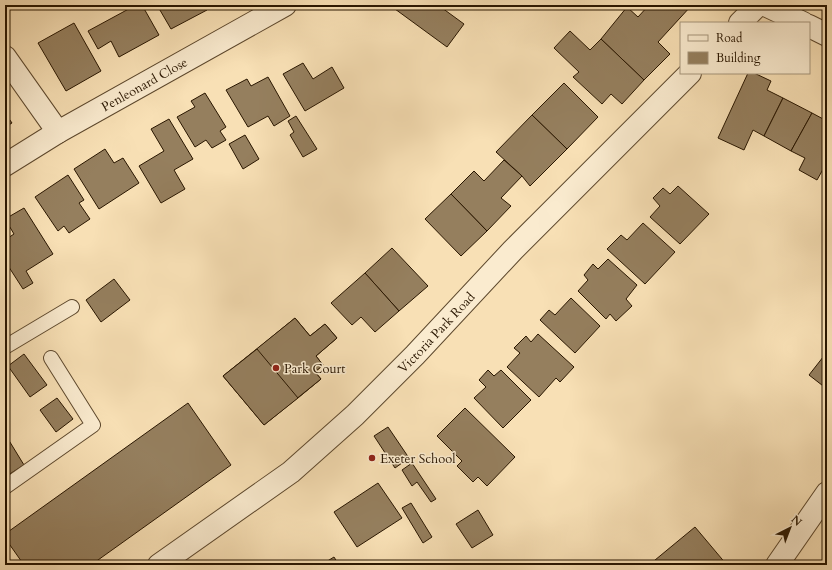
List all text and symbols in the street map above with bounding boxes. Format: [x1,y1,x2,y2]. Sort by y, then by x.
legend [680,22,810,74]
text: Road [716,30,743,46]
text: Building [716,50,761,66]
street label: Penleonard Close [98,53,191,116]
street label: Victoria Park Road [394,288,479,377]
place label: Park Court [284,360,345,378]
marker: Park Court [271,363,281,373]
place label: Exeter School [380,450,456,468]
marker: Exeter School [367,453,377,463]
north arrow [770,508,810,548]
text: N [788,512,805,530]

